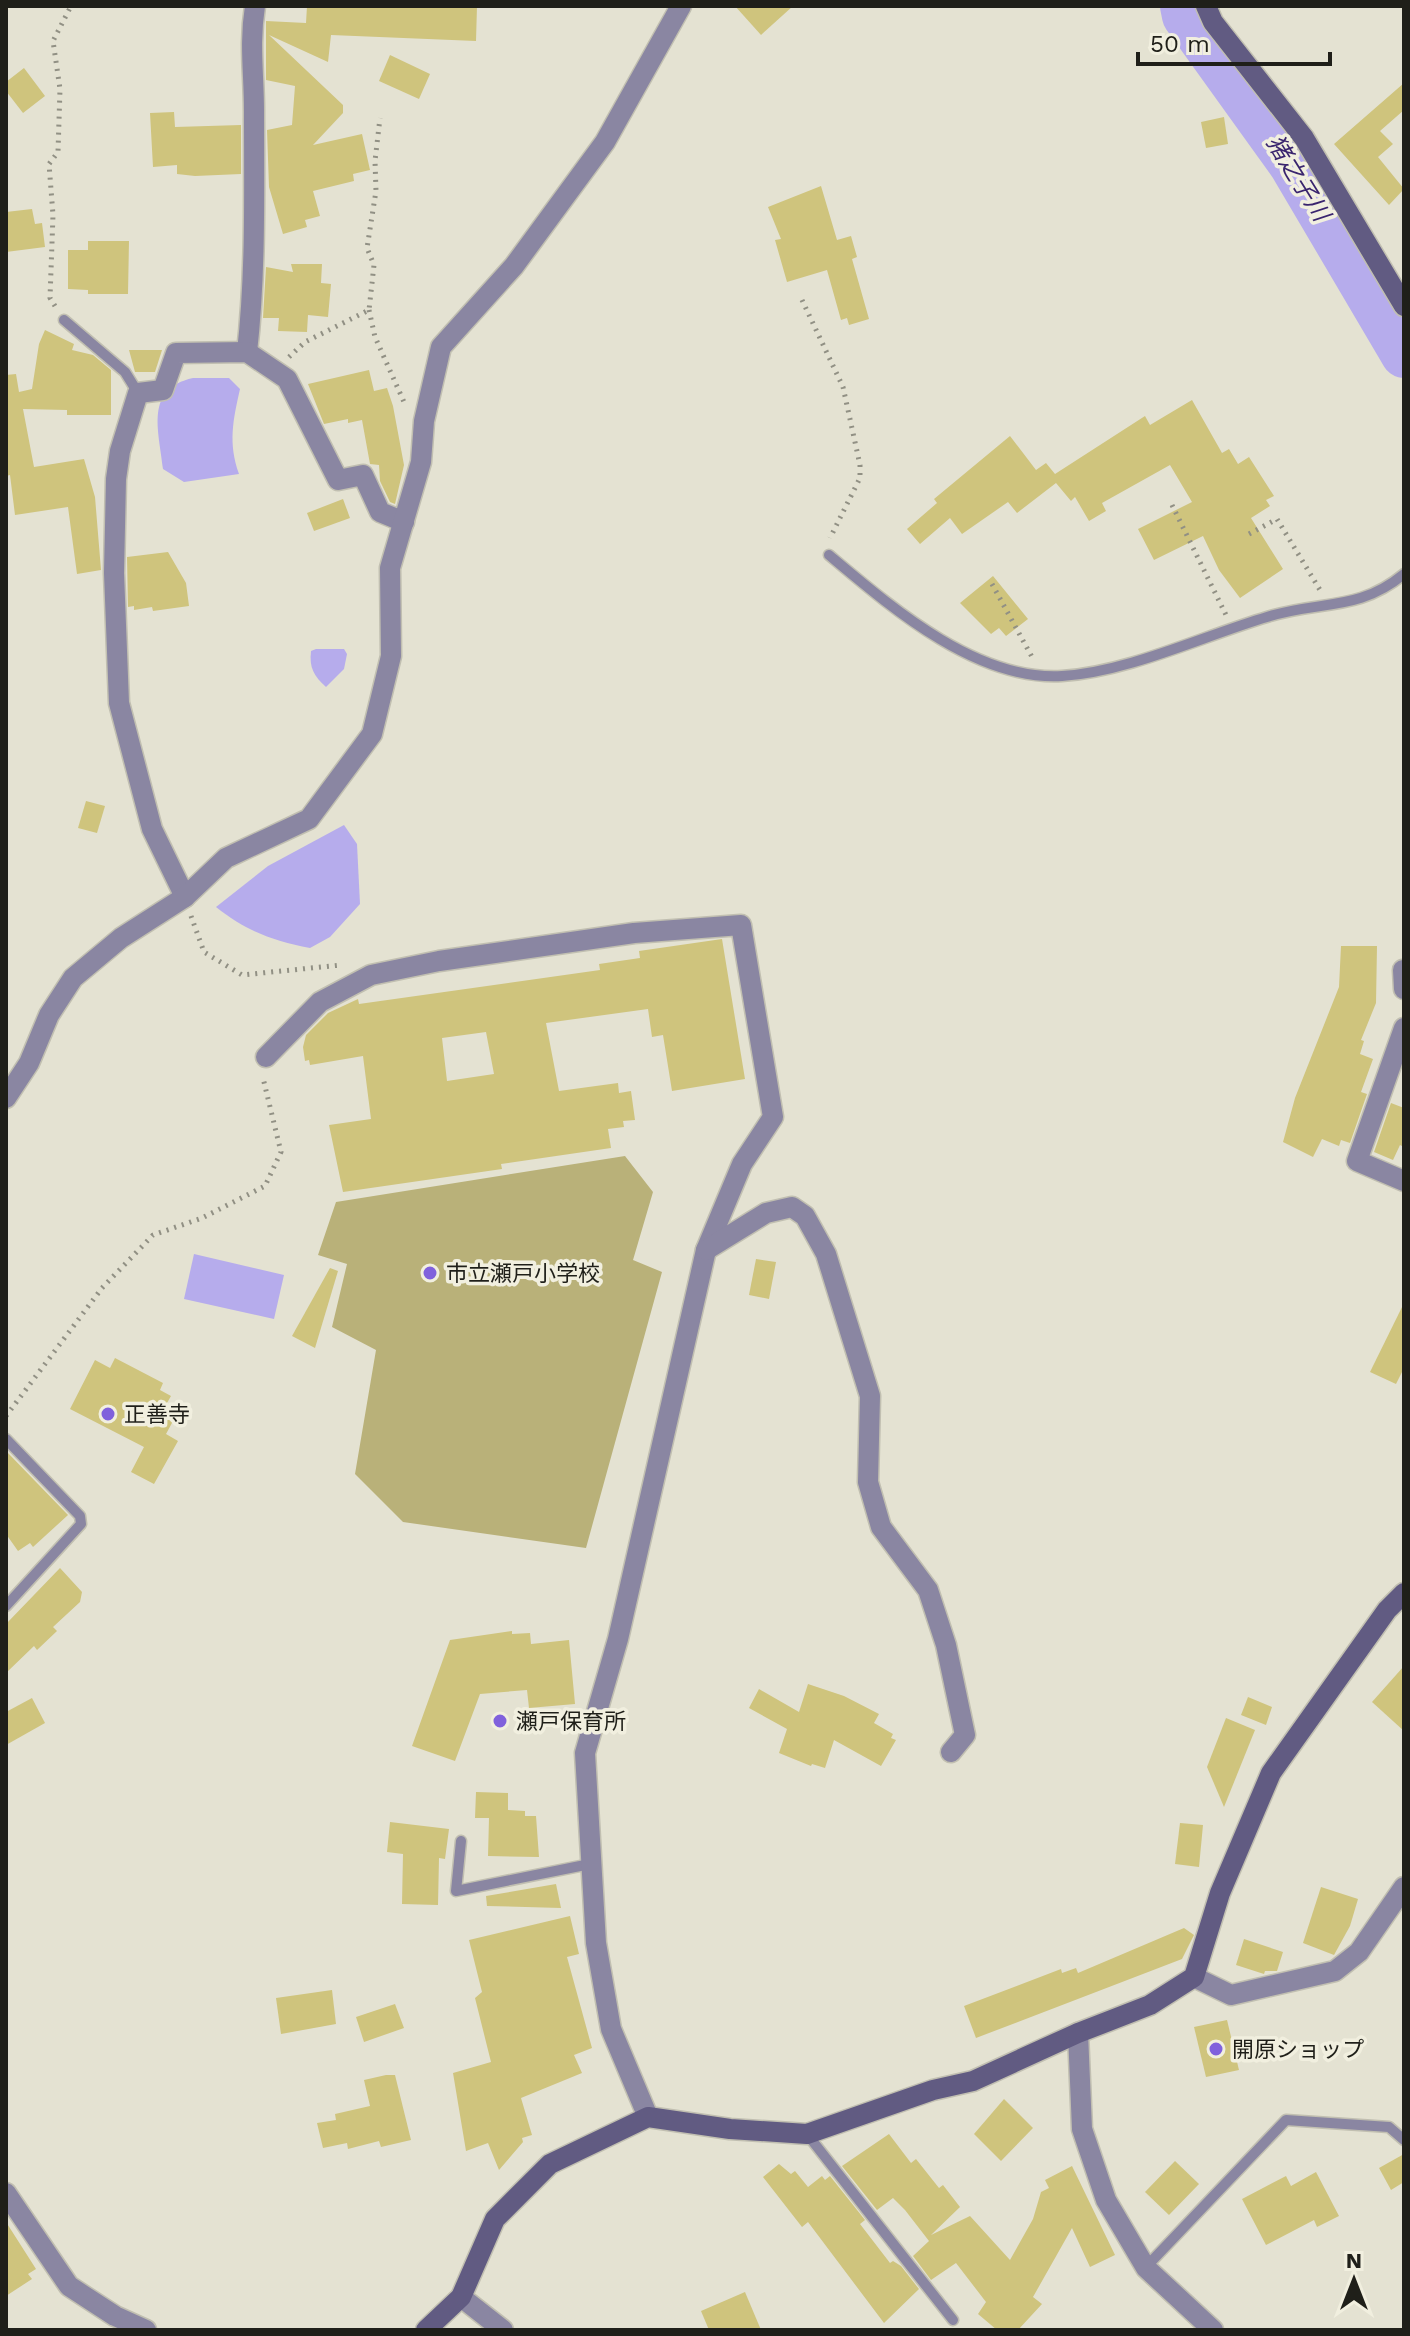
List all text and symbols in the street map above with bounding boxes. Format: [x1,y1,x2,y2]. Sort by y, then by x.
scale bar [1138,16,1330,66]
text: 50 m [1150,30,1210,58]
water label: 猪之子川 [1261,130,1337,229]
place label: 市立瀬戸小学校 [446,1261,600,1286]
marker: 市立瀬戸小学校 [421,1264,439,1282]
place label: 正善寺 [124,1402,190,1427]
marker: 正善寺 [99,1405,117,1423]
place label: 瀬戸保育所 [516,1709,626,1734]
marker: 瀬戸保育所 [491,1712,509,1730]
place label: 開原ショップ [1232,2037,1364,2062]
marker: 開原ショップ [1207,2040,1225,2058]
north arrow [1314,2240,1394,2320]
text: N [1346,2248,1362,2273]

